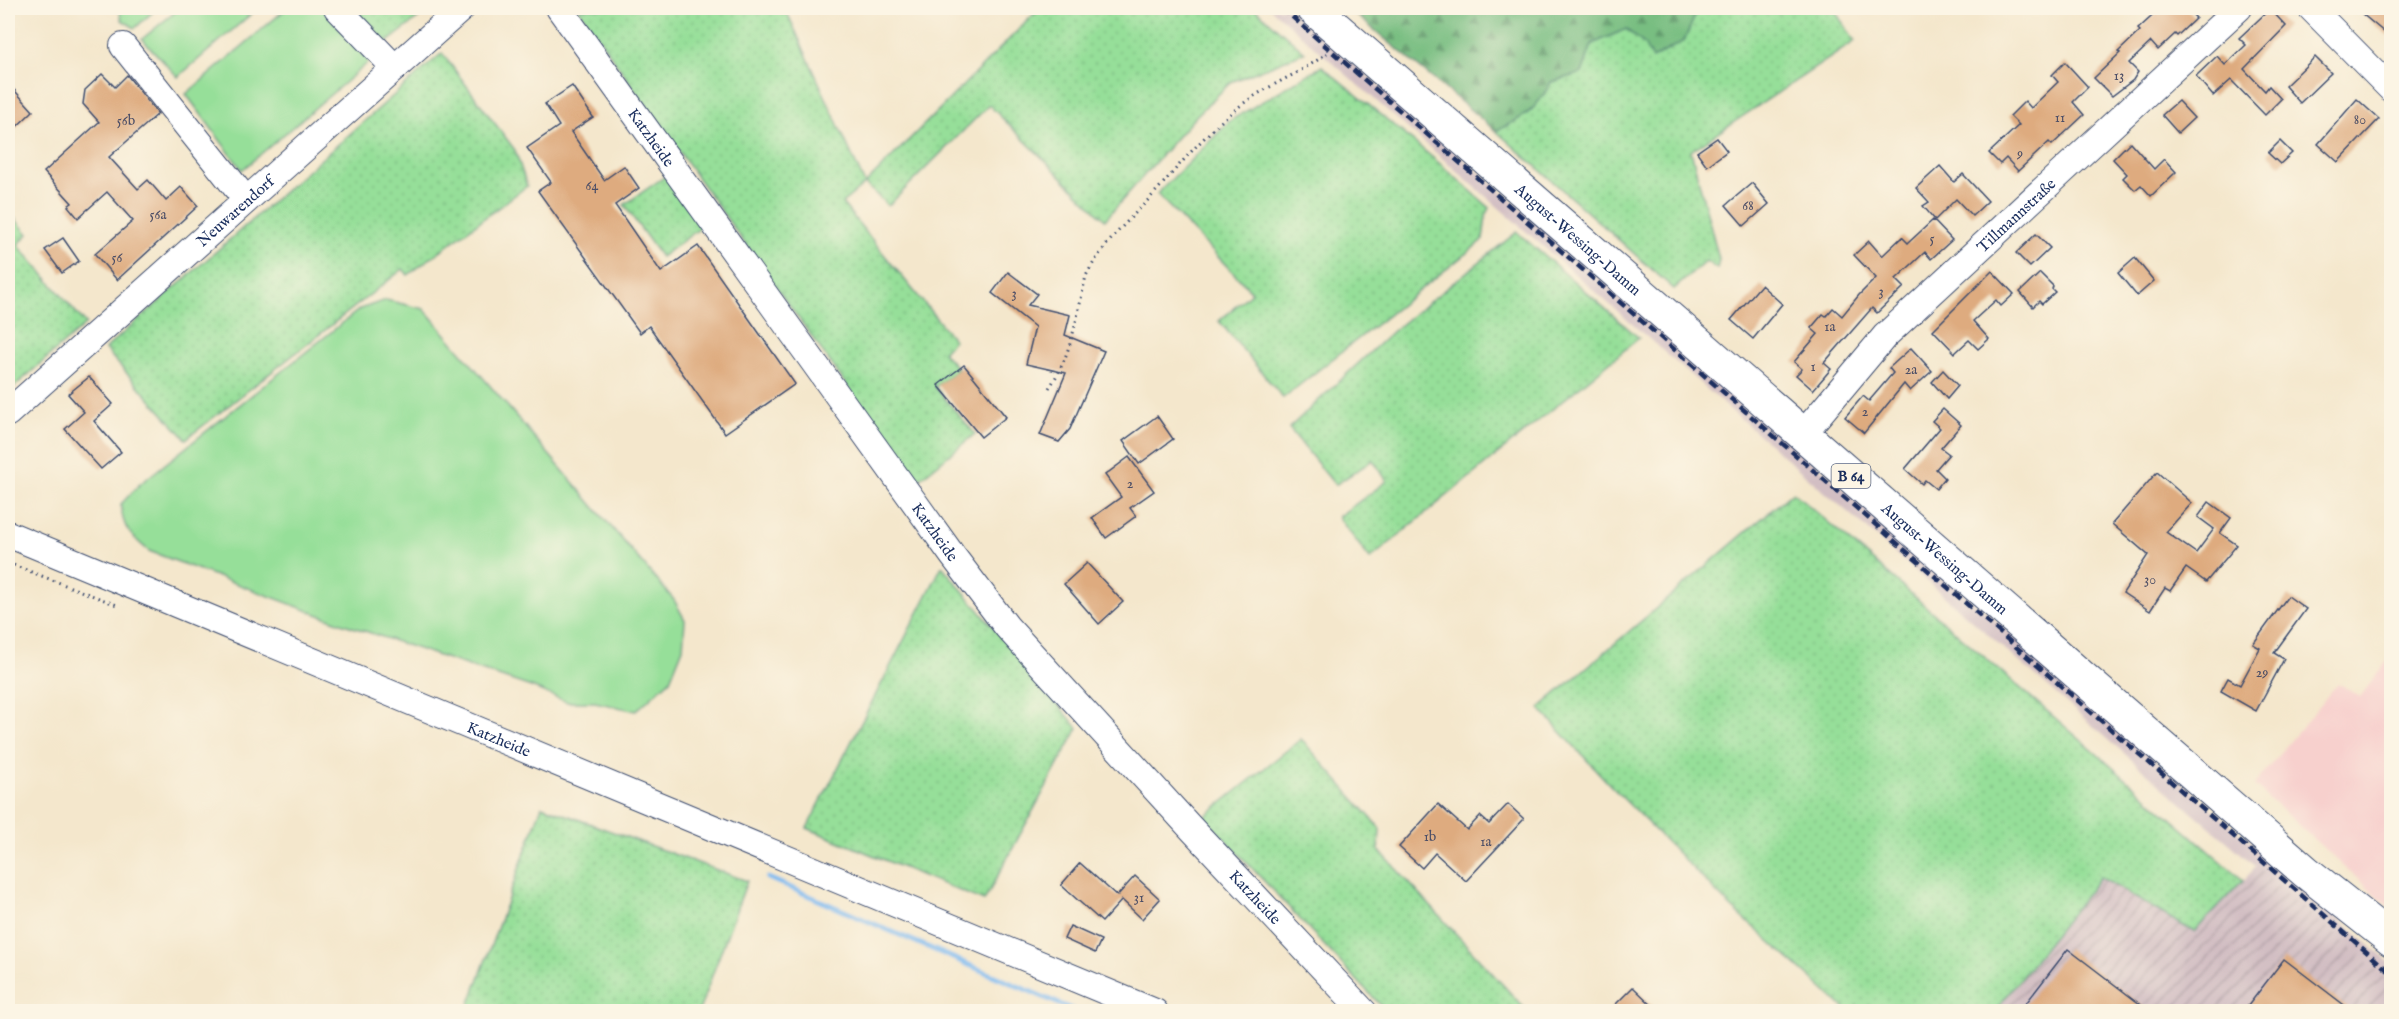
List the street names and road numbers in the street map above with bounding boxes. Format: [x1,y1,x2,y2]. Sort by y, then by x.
street label: Katzheide [622,105,678,171]
street label: Neuwarendorf [193,170,281,252]
street label: Tillmannstraße [1973,175,2061,258]
street label: August-Wessing-Damm [1509,179,1645,301]
road number: B 64 [1832,464,1870,488]
street label: August-Wessing-Damm [1876,498,2011,620]
street label: Katzheide [906,500,962,566]
street label: Katzheide [463,718,533,763]
street label: Katzheide [1224,867,1284,930]

